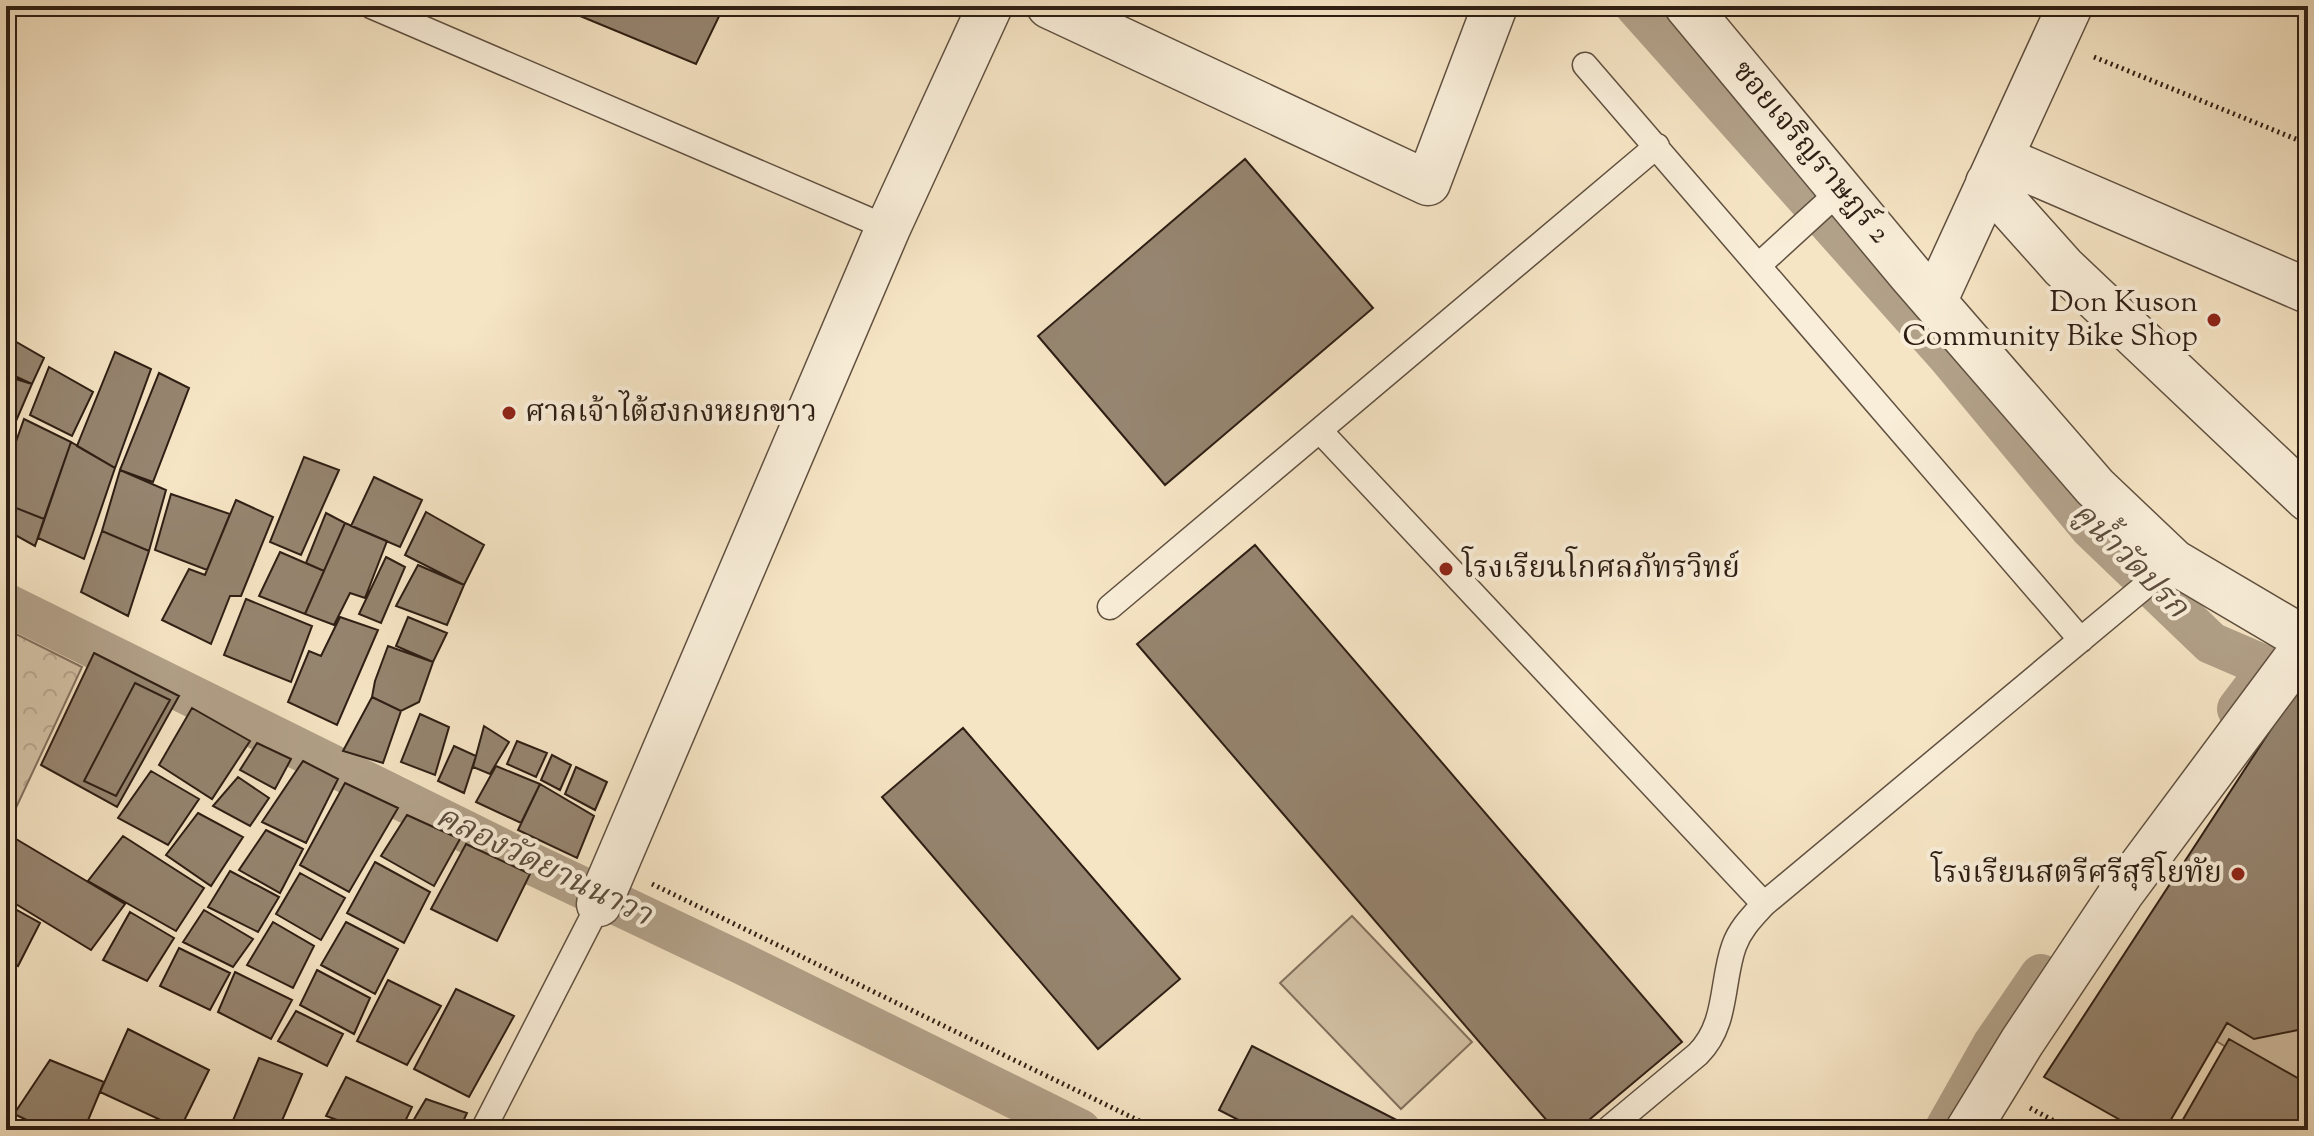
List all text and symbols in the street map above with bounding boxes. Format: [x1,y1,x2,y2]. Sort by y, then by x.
street label: ซอยเจริญราษฎร์ 2 [1721,52,1899,254]
place label: Don Kuson Community Bike Shop [1902,282,2198,359]
marker: Don Kuson Community Bike Shop [2205,311,2223,329]
place label: ศาลเจ้าไต้ฮงกงหยกขาว [525,390,817,435]
marker: ศาลเจ้าไต้ฮงกงหยกขาว [500,404,518,422]
water label: คูน้ำวัดปรก [2060,490,2201,631]
place label: โรงเรียนโกศลภัทรวิทย์ [1461,546,1740,591]
marker: โรงเรียนโกศลภัทรวิทย์ [1437,560,1455,578]
water label: คลองวัดยานนาวา [427,795,660,940]
place label: โรงเรียนสตรีศรีสุริโยทัย [1930,851,2222,896]
marker: โรงเรียนสตรีศรีสุริโยทัย [2229,865,2247,883]

